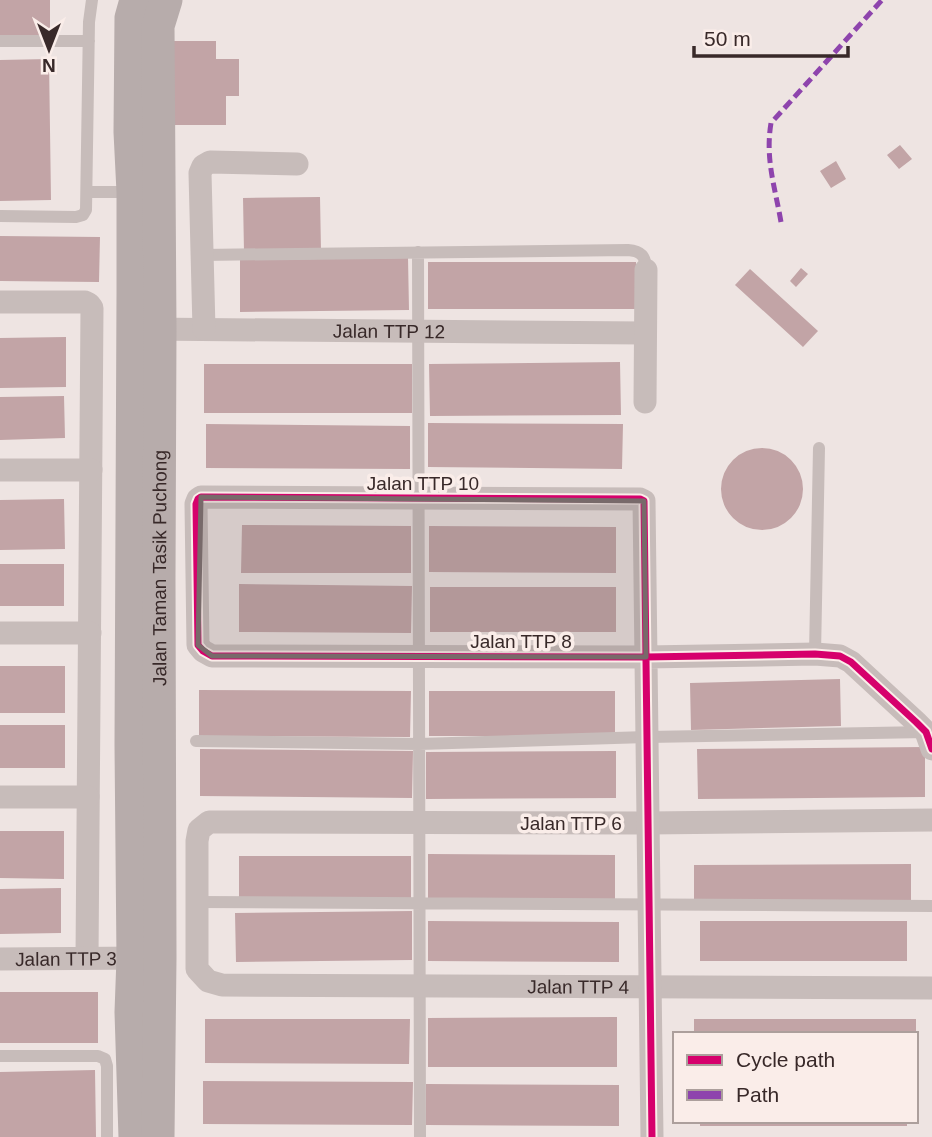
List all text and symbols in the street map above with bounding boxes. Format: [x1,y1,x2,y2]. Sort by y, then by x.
north arrow [14,14,84,84]
scale bar [694,14,848,58]
text: 50 m [704,27,751,50]
text: N [42,55,56,76]
street label: Jalan TTP 12 [333,320,445,342]
street label: Jalan Taman Tasik Puchong [149,450,171,686]
street label: Jalan TTP 10 [367,473,479,494]
street label: Jalan TTP 8 [470,631,572,652]
street label: Jalan TTP 6 [520,813,622,834]
street label: Jalan TTP 3 [15,948,117,970]
street label: Jalan TTP 4 [527,976,630,998]
legend [673,1032,918,1123]
text: Cycle path [736,1048,835,1071]
text: Path [736,1083,779,1106]

